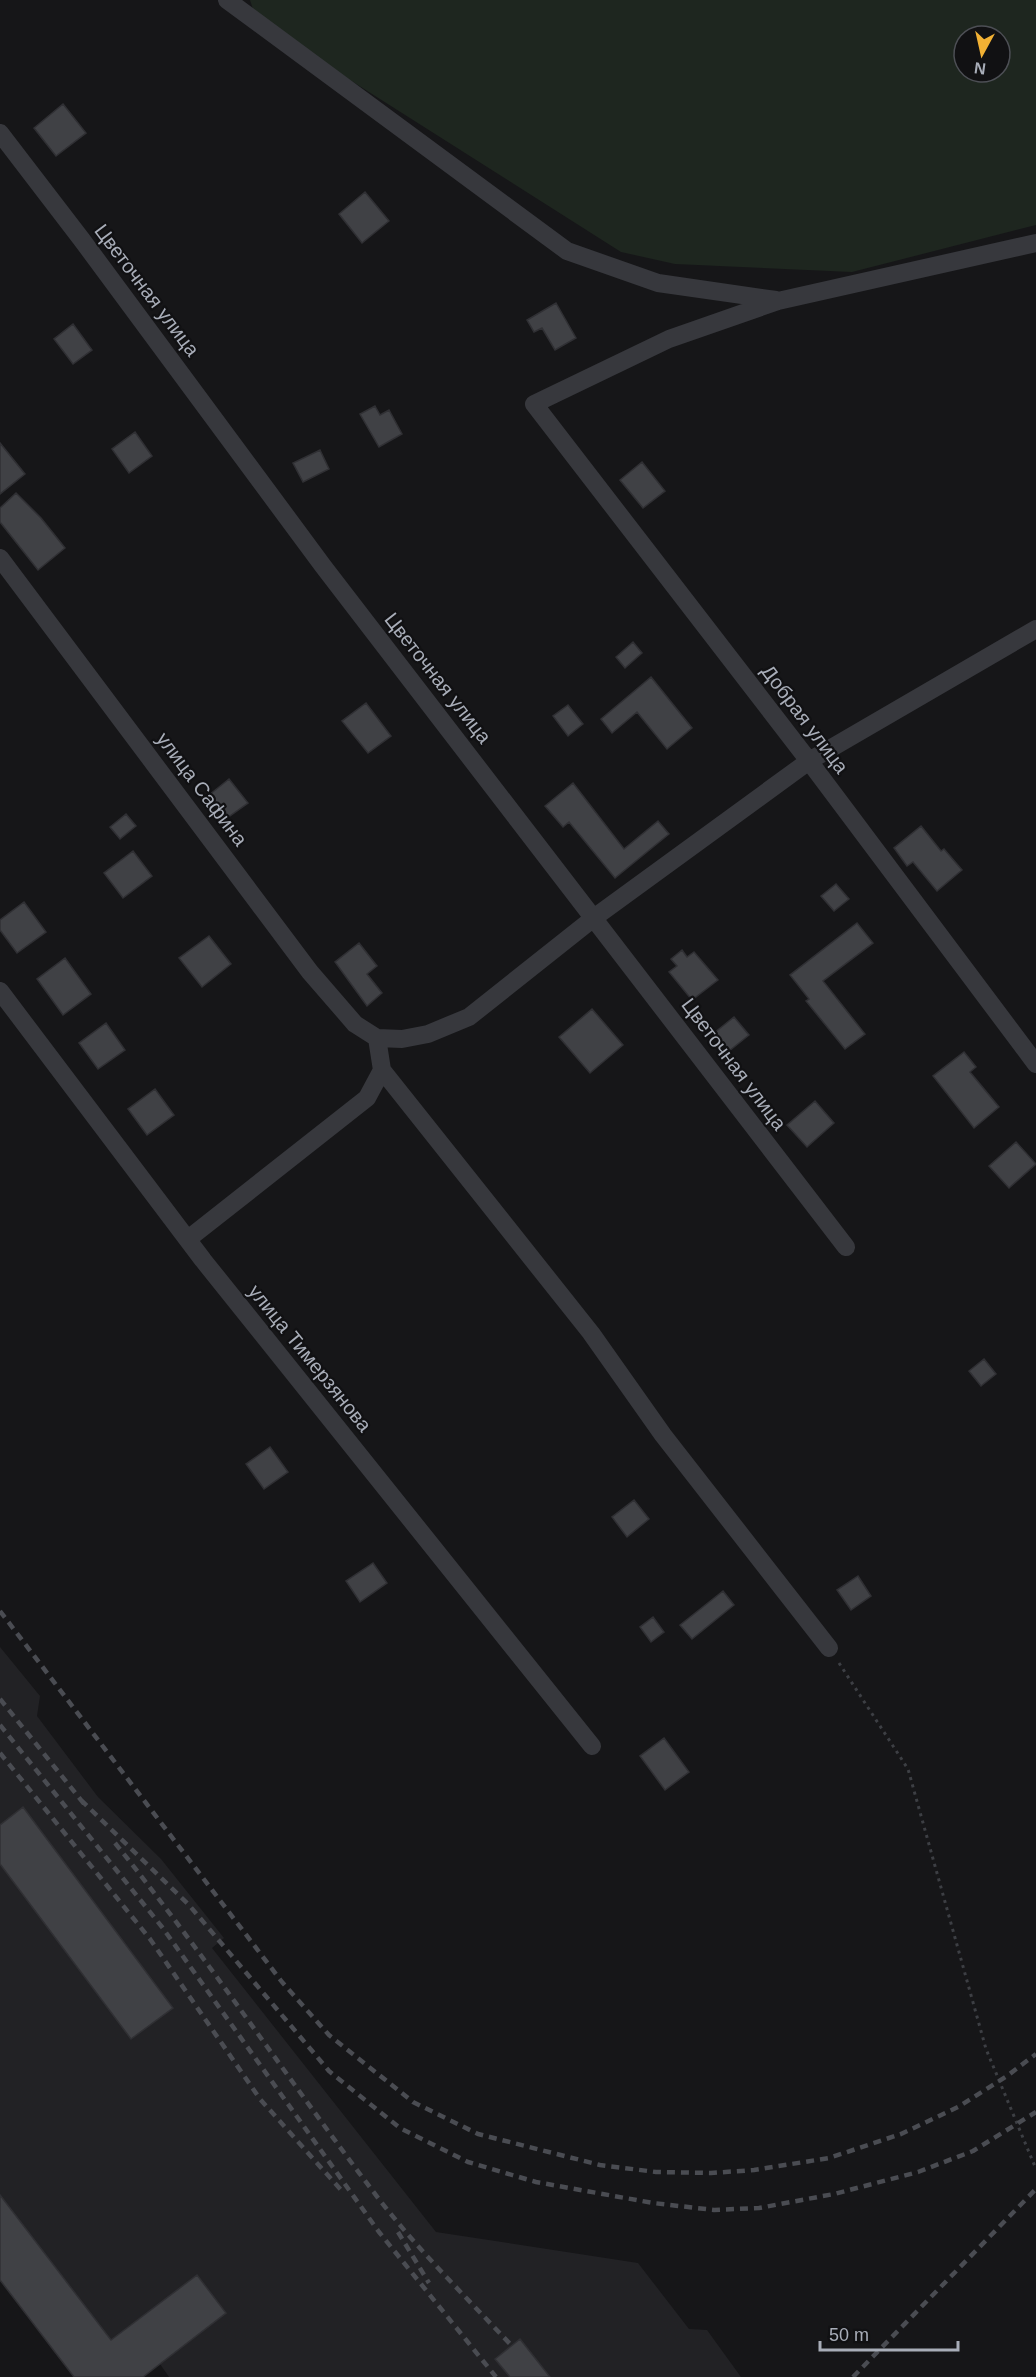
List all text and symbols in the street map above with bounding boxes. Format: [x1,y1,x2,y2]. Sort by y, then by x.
north arrow [952,24,1012,84]
text: N [973,59,987,78]
street label: Цветочная улица [90,220,204,361]
street label: Цветочная улица [380,608,496,748]
street label: Добрая улица [757,660,853,778]
street label: улица Сафина [152,728,252,851]
street label: Цветочная улица [677,994,791,1135]
street label: улица Тимерзянова [244,1280,377,1437]
scale bar [820,2314,958,2352]
text: 50 m [829,2325,869,2345]

